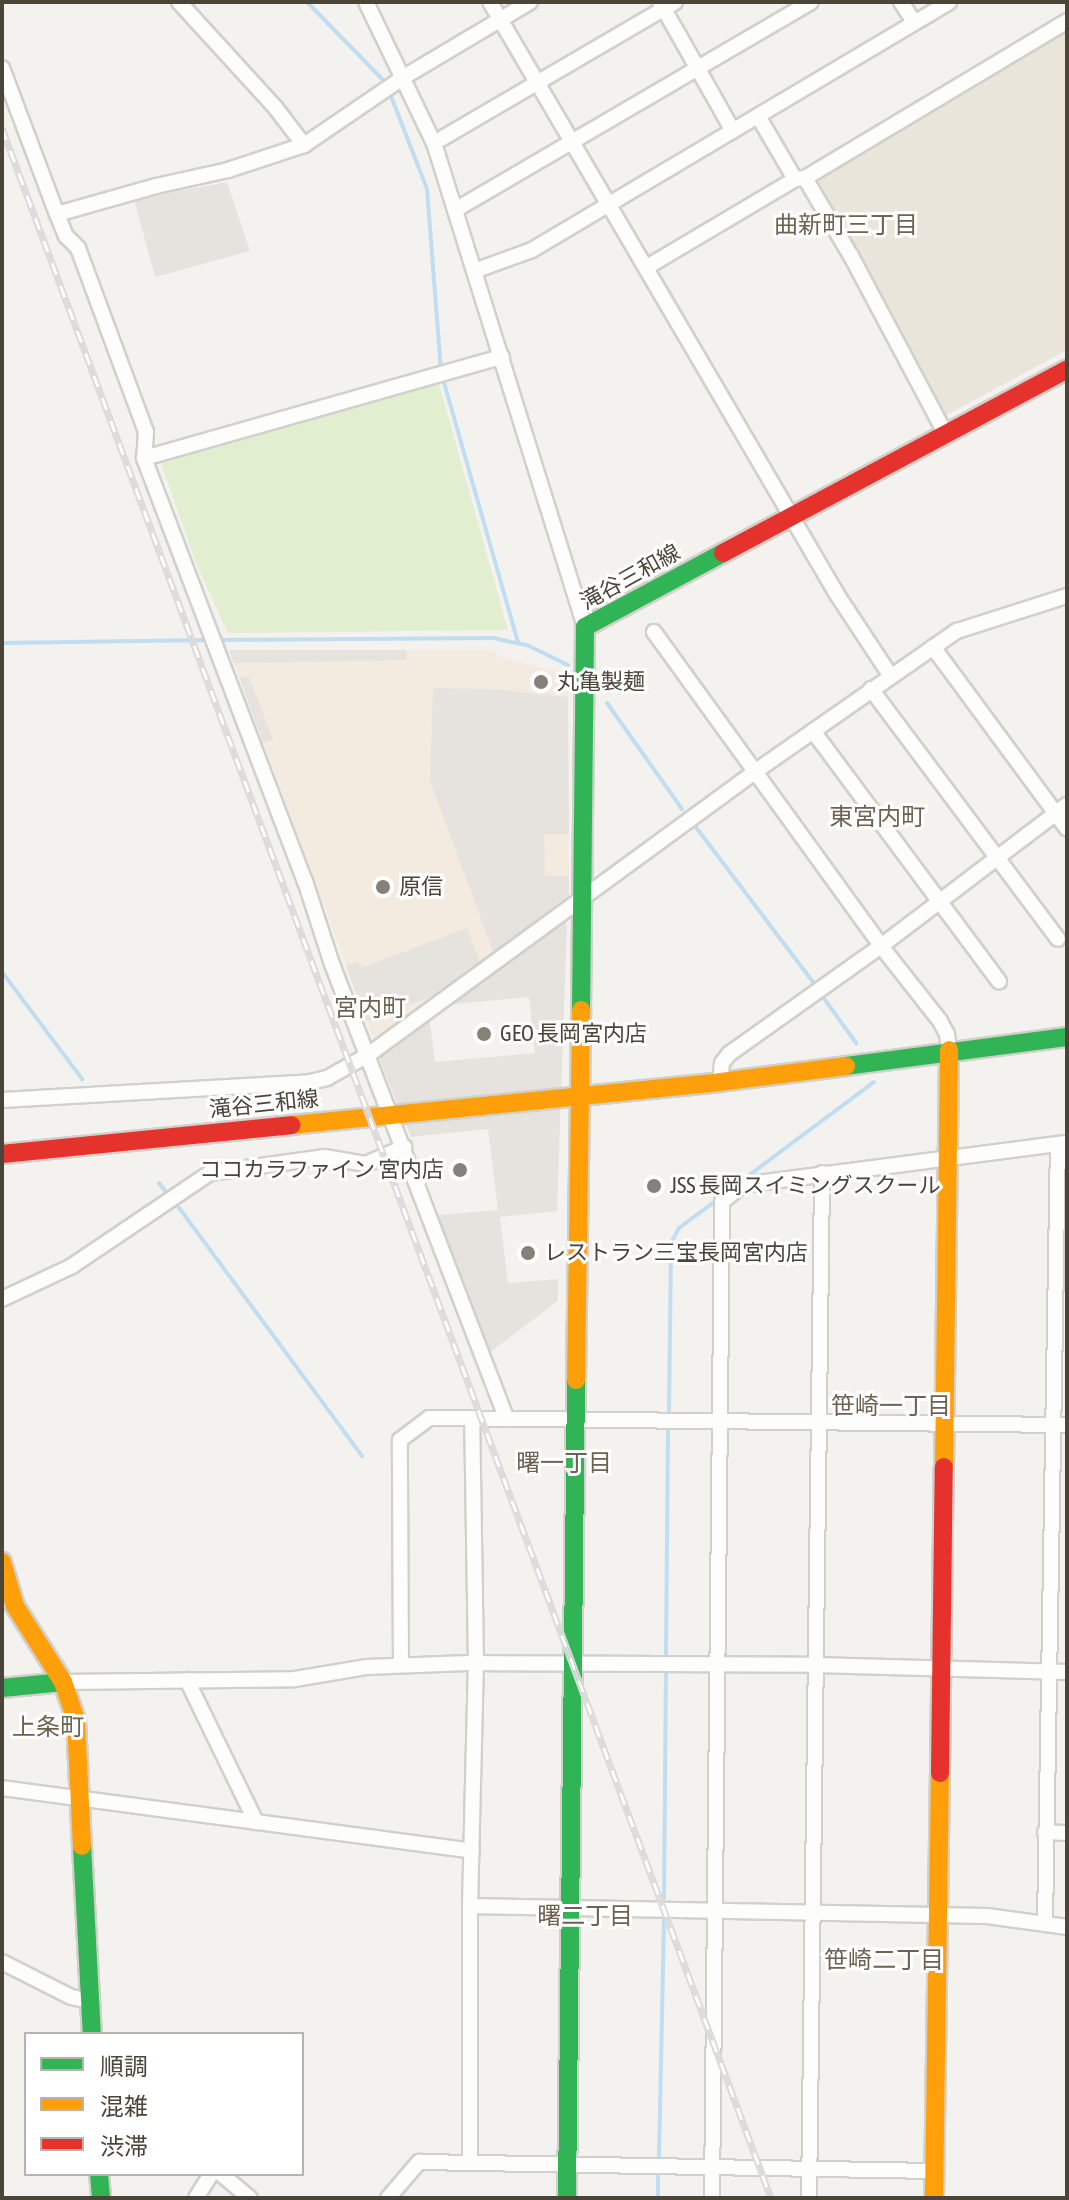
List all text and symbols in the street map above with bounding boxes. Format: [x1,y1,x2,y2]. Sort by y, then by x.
district label: 曲新町三丁目 [774,211,918,239]
street label: 滝谷三和線 [575,539,685,615]
place label: 丸亀製麺 [557,669,645,695]
marker: 丸亀製麺 [532,673,550,691]
district label: 東宮内町 [829,803,925,831]
place label: 原信 [399,874,443,900]
marker: 原信 [374,878,392,896]
district label: 宮内町 [334,994,406,1022]
place label: GEO 長岡宮内店 [500,1021,647,1047]
marker: GEO 長岡宮内店 [475,1025,493,1043]
street label: 滝谷三和線 [208,1085,320,1123]
place label: ココカラファイン 宮内店 [199,1157,444,1183]
marker: ココカラファイン 宮内店 [451,1161,469,1179]
place label: JSS 長岡スイミングスクール [670,1173,941,1199]
marker: JSS 長岡スイミングスクール [645,1177,663,1195]
place label: レストラン三宝長岡宮内店 [544,1240,808,1266]
marker: レストラン三宝長岡宮内店 [519,1244,537,1262]
district label: 笹崎一丁目 [831,1392,951,1420]
district label: 曙一丁目 [516,1449,612,1477]
district label: 上条町 [12,1713,84,1741]
district label: 曙二丁目 [537,1902,633,1930]
district label: 笹崎二丁目 [824,1946,944,1974]
legend [24,2032,304,2176]
text: 順調 [100,2053,148,2080]
text: 混雑 [100,2093,148,2120]
text: 渋滞 [100,2133,148,2160]

